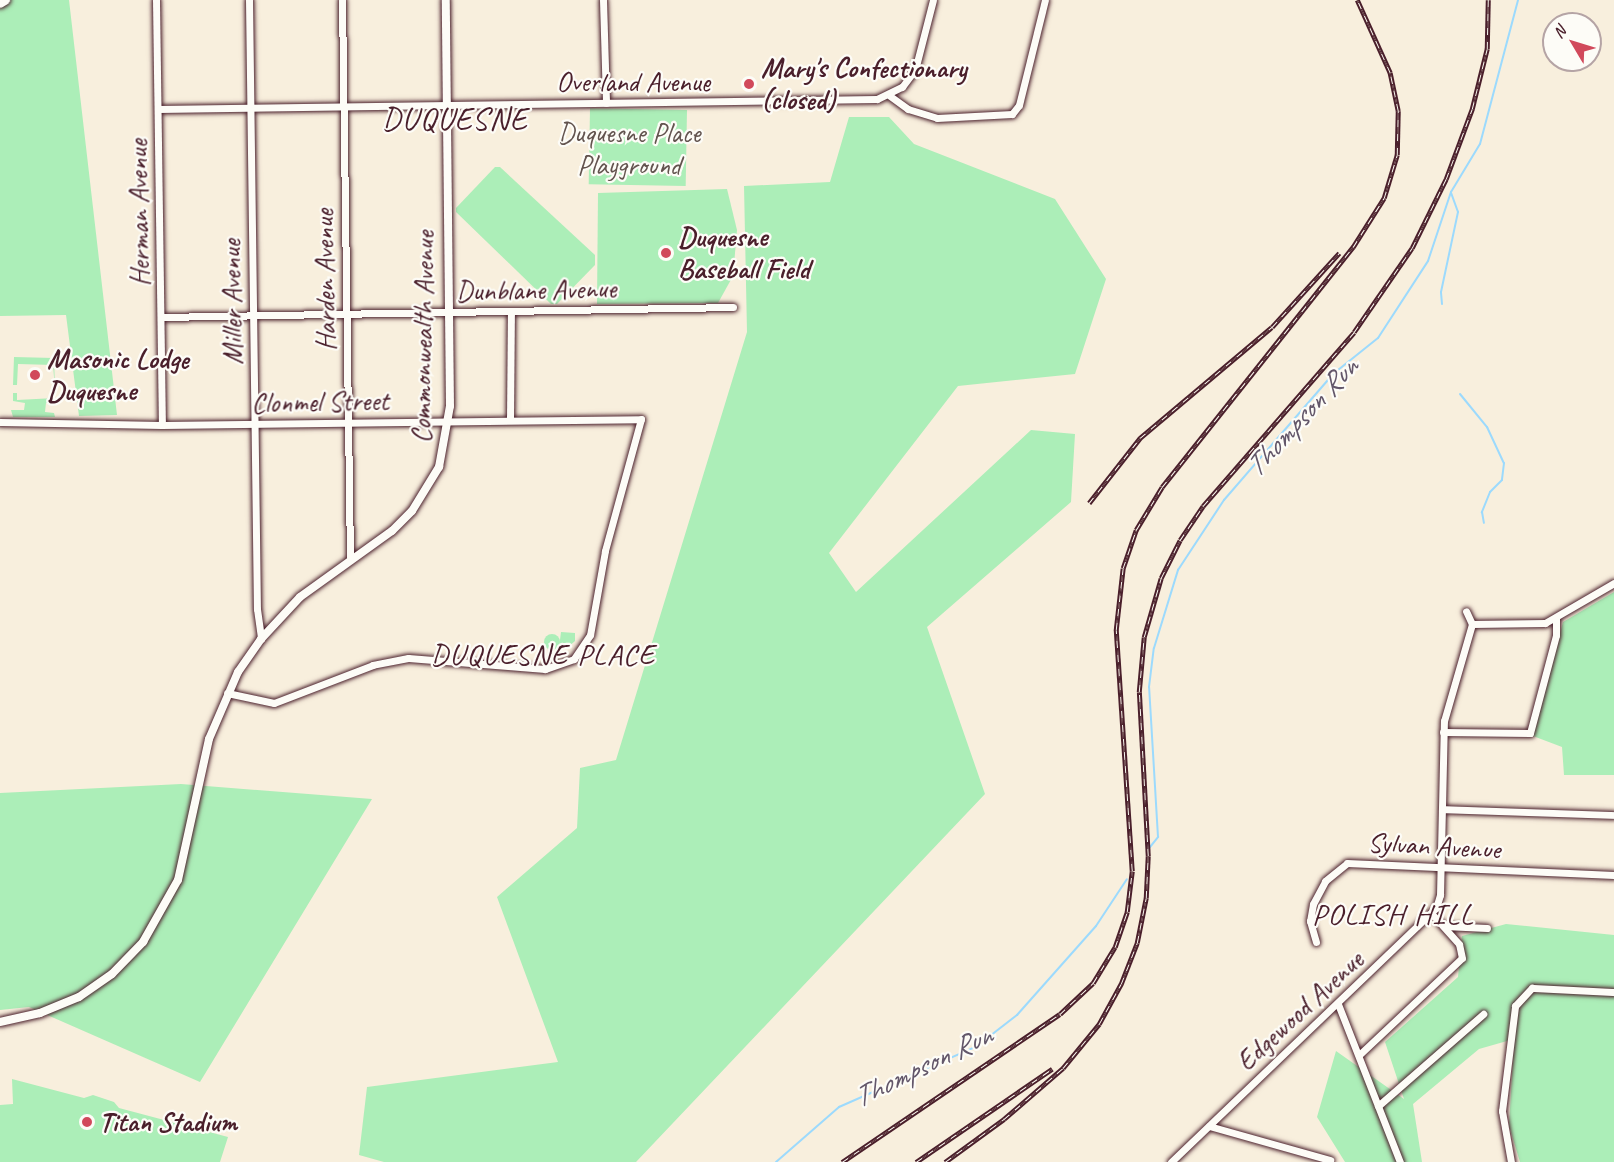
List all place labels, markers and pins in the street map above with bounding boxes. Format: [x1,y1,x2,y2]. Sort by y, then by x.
place label: Mary's Confectionary (closed) [761,51,967,117]
marker: Mary's Confectionary (closed) [742,77,756,91]
place label: Duquesne Baseball Field [678,220,810,286]
marker: Duquesne Baseball Field [659,246,673,260]
place label: Masonic Lodge Duquesne [47,342,189,408]
marker: Masonic Lodge Duquesne [28,368,42,382]
place label: Titan Stadium [99,1105,237,1139]
marker: Titan Stadium [80,1115,94,1129]

